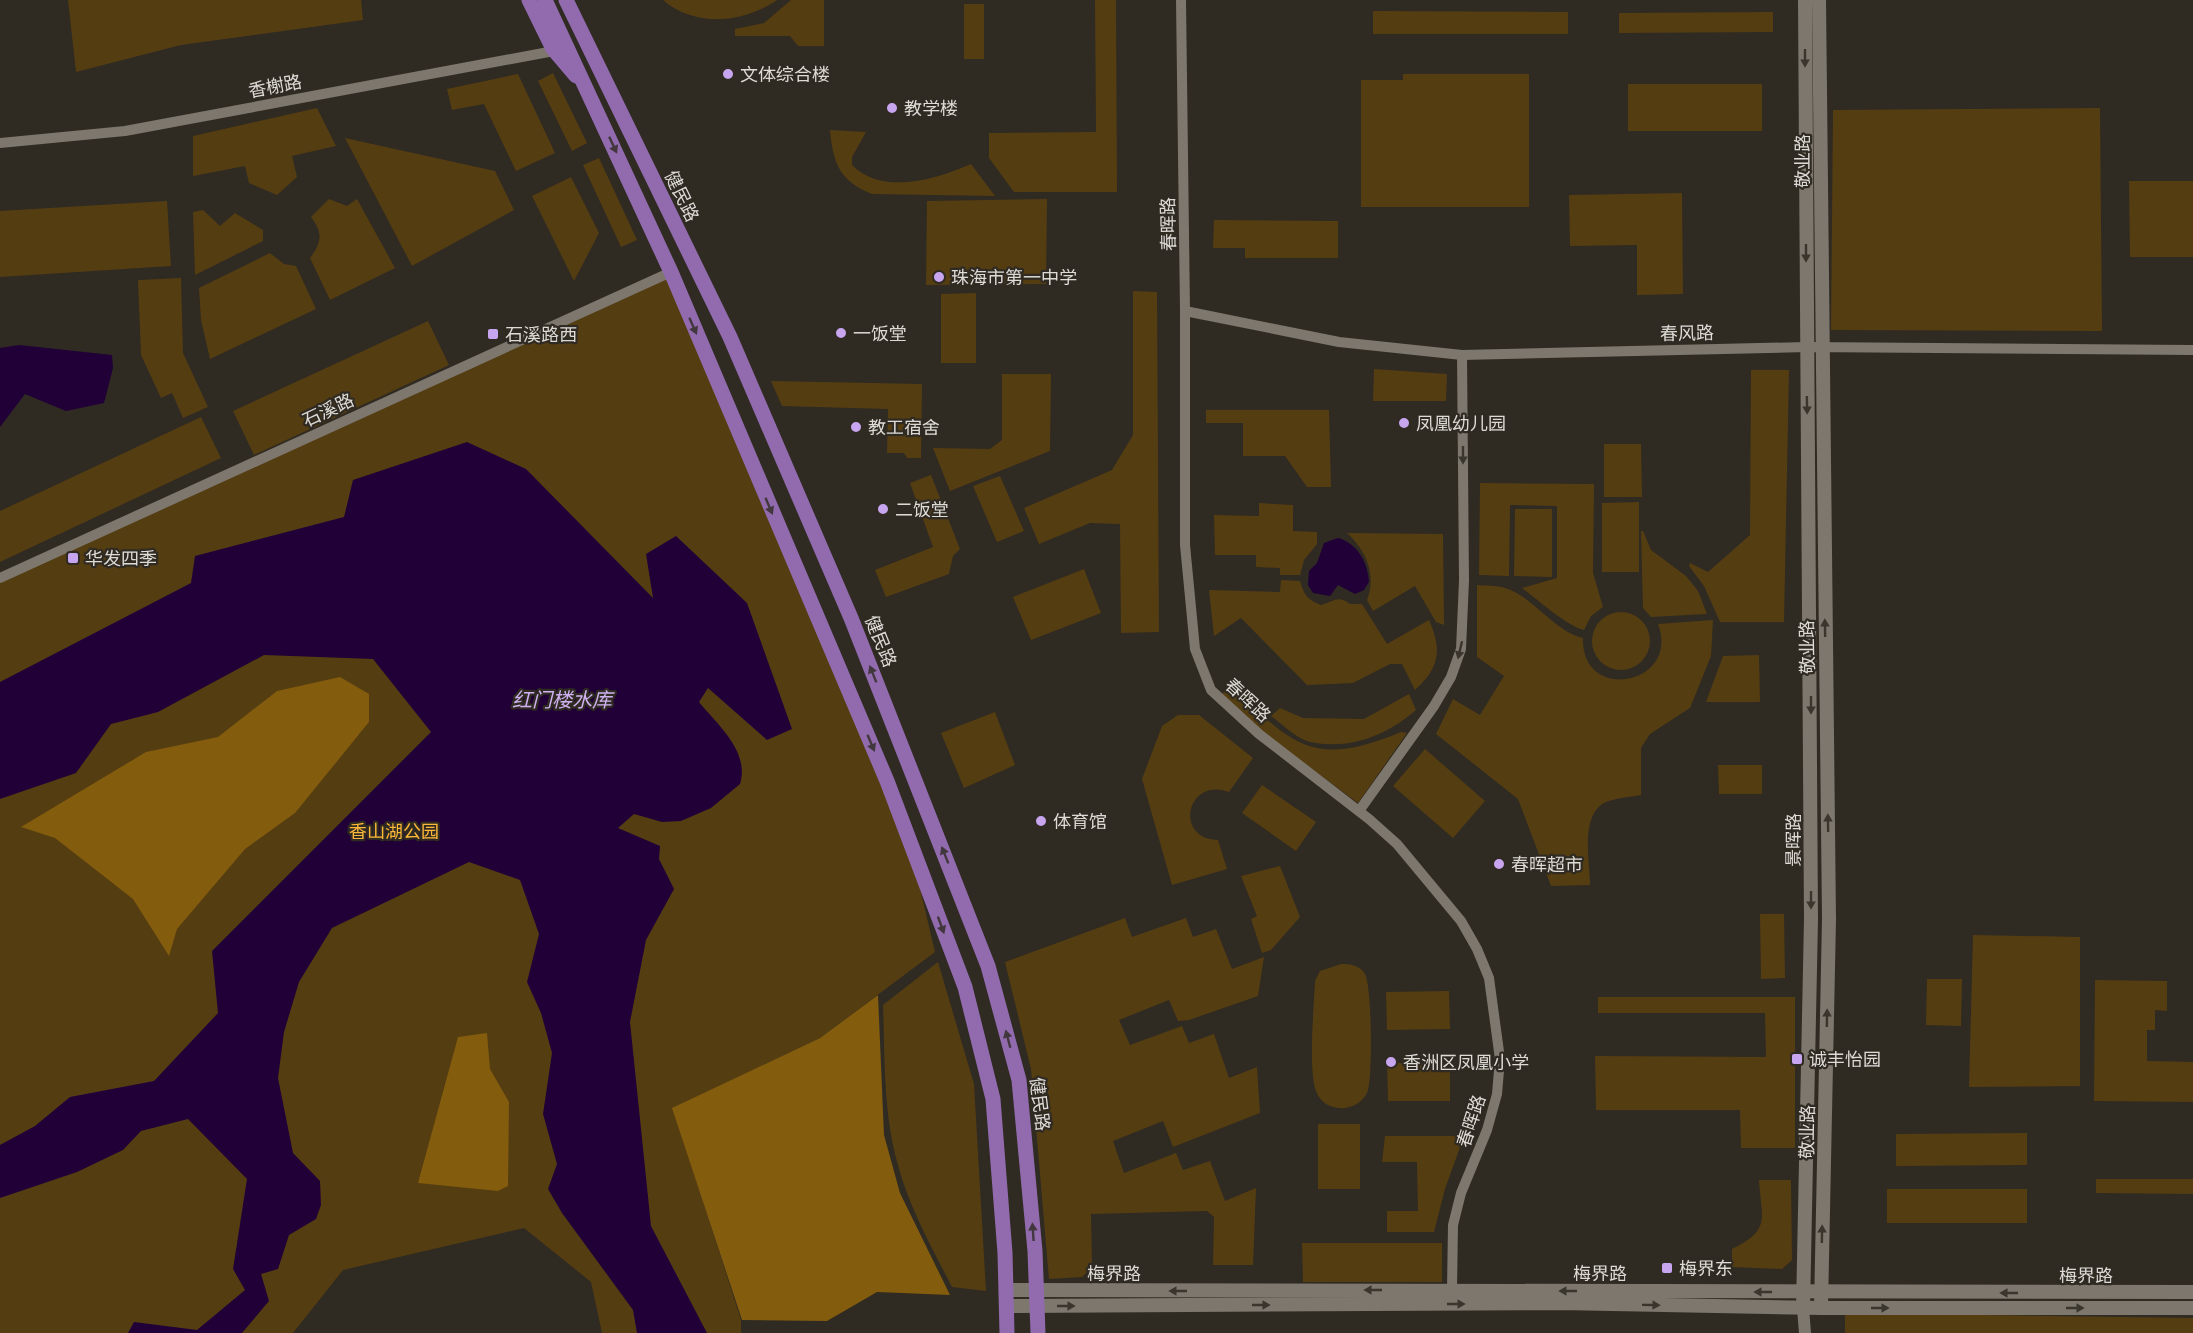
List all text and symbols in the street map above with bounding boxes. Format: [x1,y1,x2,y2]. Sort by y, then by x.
one-way arrow [1800,49,1810,68]
place label: 文体综合楼 [740,64,830,85]
marker: 文体综合楼 [721,67,735,81]
street label: 香榭路 [246,71,304,101]
place label: 教学楼 [904,98,958,119]
marker: 教学楼 [885,101,899,115]
street label: 敬业路 [1792,134,1813,188]
one-way arrow [608,136,617,153]
street label: 健民路 [661,167,703,225]
street label: 春晖路 [1157,197,1179,251]
one-way arrow [1801,244,1811,263]
place label: 珠海市第一中学 [951,267,1077,288]
marker: 珠海市第一中学 [932,270,946,284]
one-way arrow [688,318,697,335]
street label: 春风路 [1660,322,1714,344]
place label: 一饭堂 [853,323,907,344]
place label: 石溪路西 [505,324,577,345]
marker: 一饭堂 [834,326,848,340]
marker: 石溪路西 [486,327,500,341]
street label: 石溪路 [299,389,357,431]
one-way arrow [1803,396,1812,415]
place label: 凤凰幼儿园 [1416,413,1506,434]
marker: 凤凰幼儿园 [1397,416,1411,430]
place label: 教工宿舍 [868,417,940,438]
marker: 教工宿舍 [849,420,863,434]
one-way arrow [1458,446,1468,465]
one-way arrow [764,497,774,515]
place label: 二饭堂 [895,499,949,520]
marker: 二饭堂 [876,502,890,516]
place label: 华发四季 [85,548,157,569]
marker: 华发四季 [66,551,80,565]
street label: 健民路 [861,612,901,670]
one-way arrow [1820,619,1830,638]
street label: 敬业路 [1796,620,1818,674]
one-way arrow [1455,641,1464,660]
one-way arrow [868,664,878,682]
street label: 春晖路 [1221,674,1275,726]
water label: 红门楼水库 [512,688,615,711]
one-way arrow [1806,696,1816,715]
one-way arrow [867,734,876,752]
place label: 体育馆 [1053,811,1107,832]
street label: 景晖路 [1783,813,1804,867]
marker: 体育馆 [1034,814,1048,828]
one-way arrow [1823,814,1833,833]
park label: 香山湖公园 [349,821,439,842]
one-way arrow [940,846,949,864]
place label: 春晖超市 [1511,854,1583,875]
marker: 春晖超市 [1492,857,1506,871]
one-way arrow [1806,891,1816,910]
one-way arrow [936,916,946,934]
one-way arrow [1822,1009,1832,1028]
one-way arrow [1002,1030,1012,1048]
place label: 诚丰怡园 [1809,1049,1881,1070]
place label: 香洲区凤凰小学 [1403,1052,1529,1073]
marker: 诚丰怡园 [1790,1052,1804,1066]
marker: 香洲区凤凰小学 [1384,1055,1398,1069]
street label: 健民路 [1026,1076,1054,1132]
street label: 春晖路 [1453,1092,1489,1150]
street label: 敬业路 [1796,1105,1818,1159]
one-way arrow [1028,1223,1038,1242]
one-way arrow [1818,1225,1827,1244]
place label: 梅界东 [1679,1258,1733,1279]
marker: 梅界东 [1660,1261,1674,1275]
street label: 梅界路 [1087,1263,1141,1284]
street label: 梅界路 [1573,1263,1627,1284]
street label: 梅界路 [2059,1265,2113,1286]
one-way arrow [1363,1285,1382,1295]
one-way arrow [1168,1286,1187,1296]
one-way arrow [1558,1286,1577,1296]
one-way arrow [1753,1287,1772,1297]
one-way arrow [1999,1288,2018,1298]
one-way arrow [1446,1299,1465,1309]
one-way arrow [1251,1300,1270,1310]
one-way arrow [1641,1300,1660,1310]
one-way arrow [1056,1301,1075,1311]
one-way arrow [1870,1303,1889,1313]
one-way arrow [2065,1303,2084,1313]

